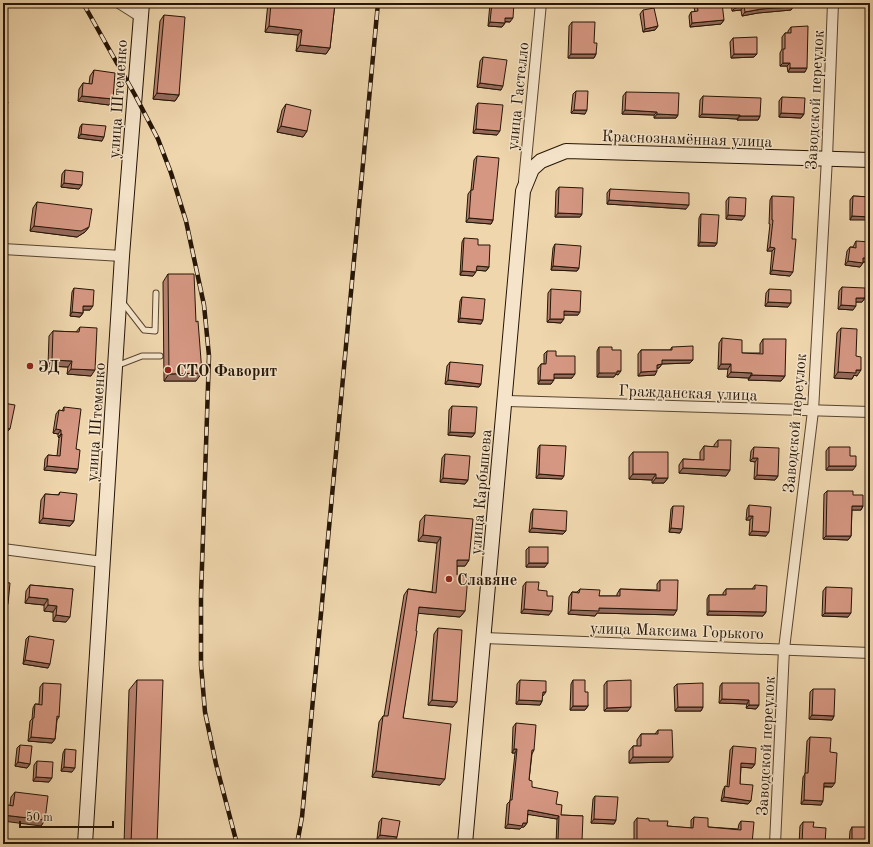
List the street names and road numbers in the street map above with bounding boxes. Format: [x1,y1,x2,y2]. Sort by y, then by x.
street label: Заводской переулок [804,30,828,171]
street label: улица Штеменко [107,39,131,159]
street label: улица Гастелло [505,41,533,151]
street label: Краснознамённая улица [601,129,773,151]
street label: Заводской переулок [782,353,810,494]
street label: улица Штеменко [85,362,109,482]
street label: Гражданская улица [618,384,758,404]
street label: улица Карбышева [469,429,495,556]
street label: улица Максима Горького [590,621,764,643]
street label: Заводской переулок [755,676,779,817]

